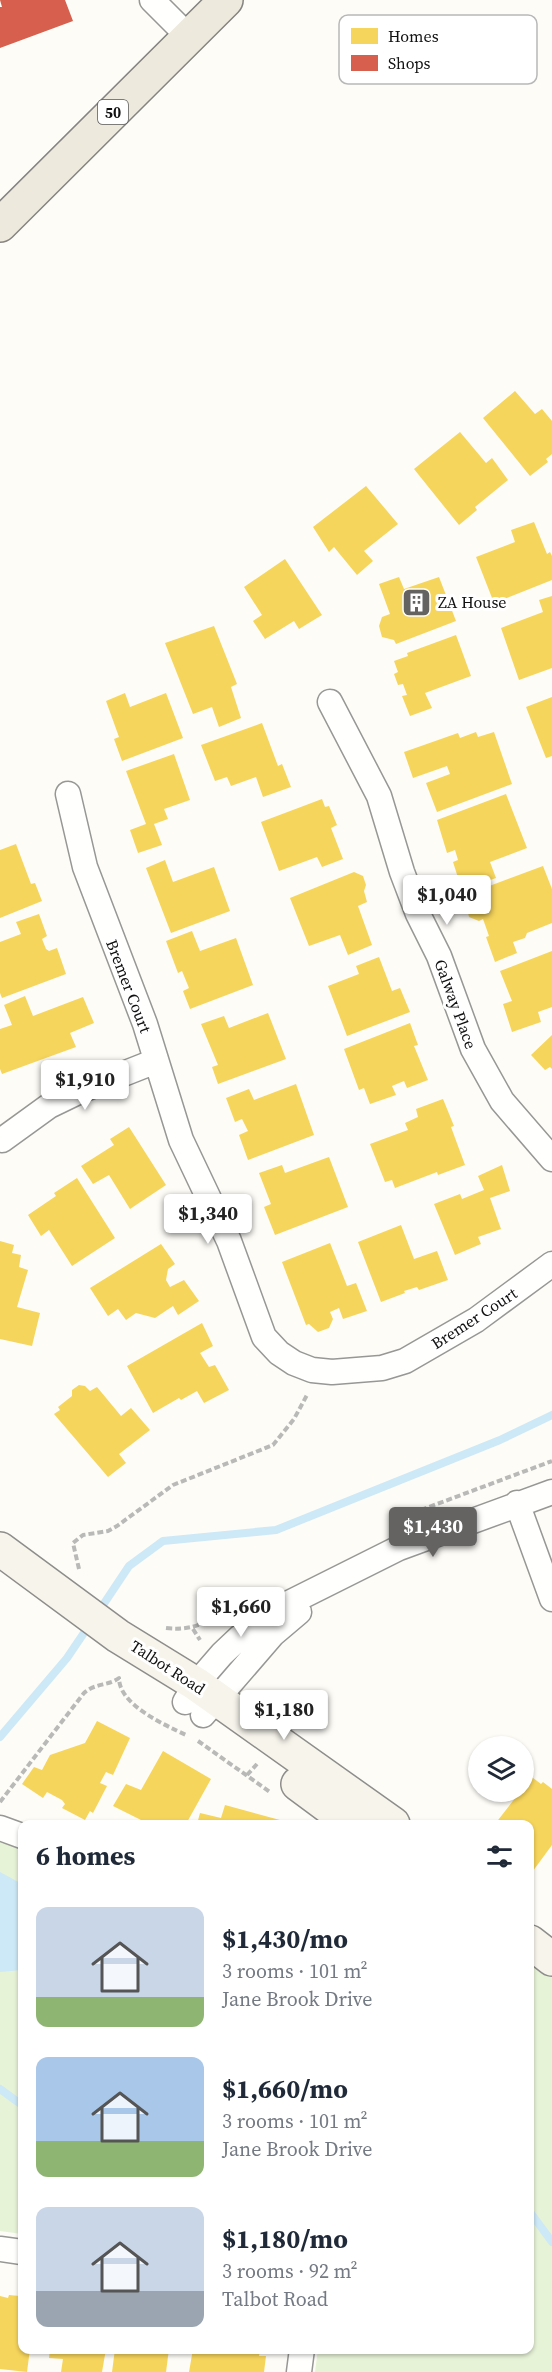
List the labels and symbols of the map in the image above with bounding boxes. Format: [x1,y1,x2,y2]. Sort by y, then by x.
legend [339,15,537,84]
text: Homes [388,25,439,47]
text: Shops [388,52,431,74]
road number: 50 [98,100,128,124]
building icon: ZA House [401,586,433,618]
place label: ZA House [438,591,507,613]
pin: $1,040 [398,875,496,926]
street label: Bremer Court [101,936,157,1037]
street label: Galway Place [430,956,482,1052]
pin: $1,910 [36,1060,134,1111]
pin: $1,340 [159,1194,257,1245]
street label: Bremer Court [427,1282,522,1354]
pin: $1,430 [384,1507,482,1558]
pin: $1,660 [192,1587,290,1638]
street label: Talbot Road [126,1635,210,1699]
pin: $1,180 [235,1690,333,1741]

